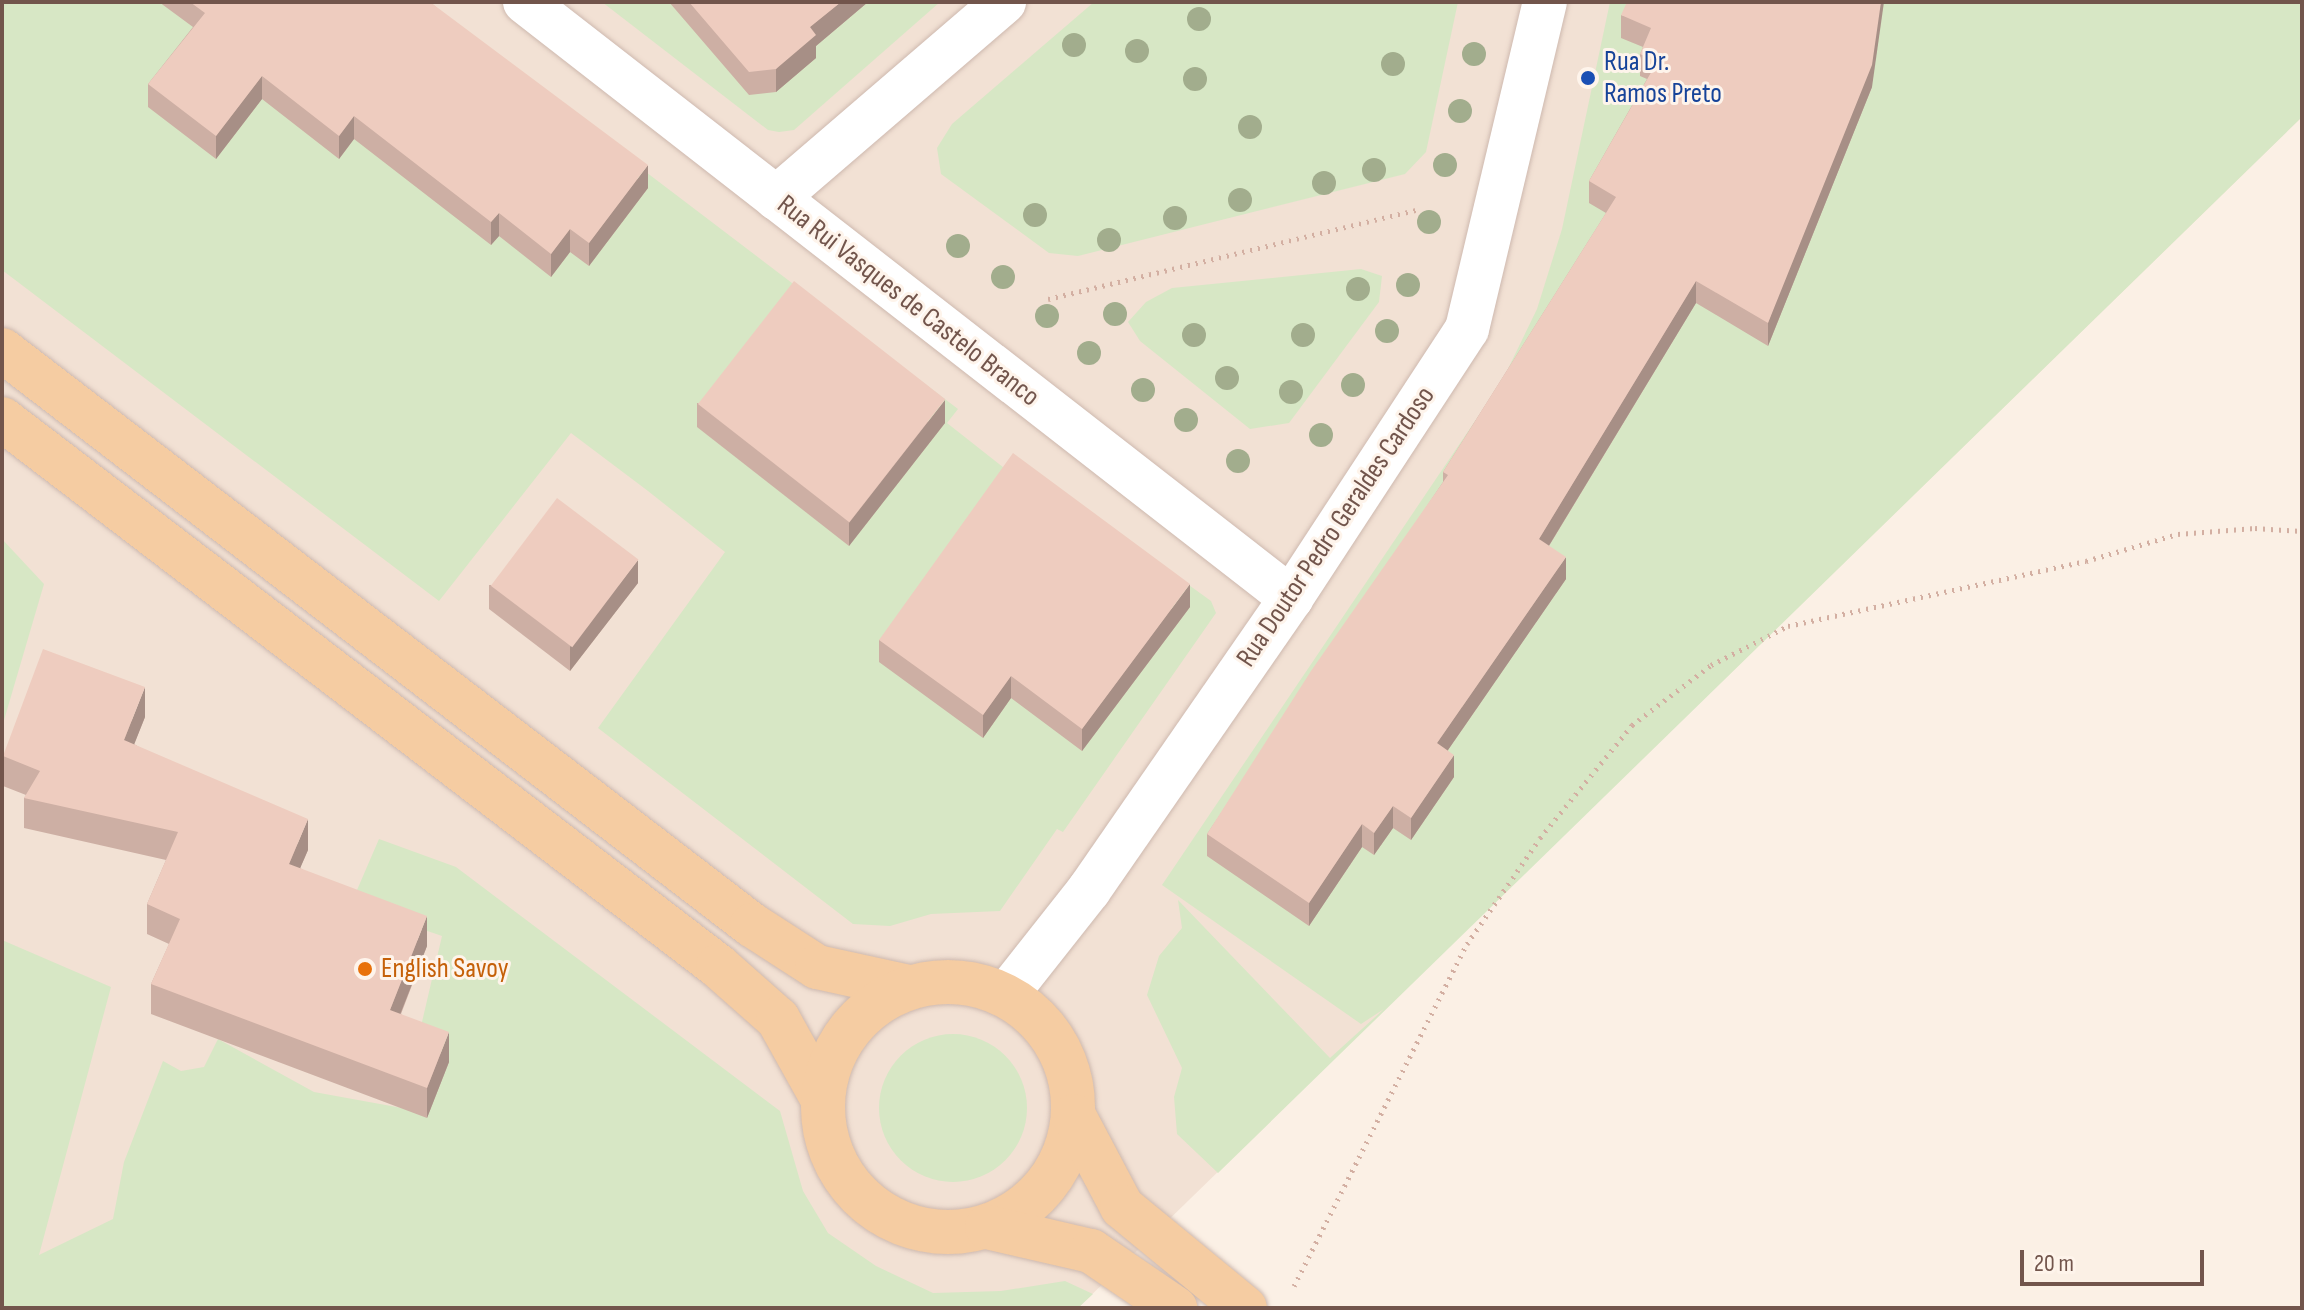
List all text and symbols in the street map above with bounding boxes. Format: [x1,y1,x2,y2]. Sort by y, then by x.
place label: Rua Dr. Ramos Preto [1604,45,1722,111]
marker: Rua Dr. Ramos Preto [1579,69,1597,87]
street label: Rua Rui Vasques de Castelo Branco [770,188,1046,414]
street label: Rua Doutor Pedro Geraldes Cardoso [1230,381,1442,673]
place label: English Savoy [381,952,509,986]
marker: English Savoy [356,960,374,978]
scale bar [2024,1234,2208,1284]
text: 20 m [2034,1249,2074,1278]

